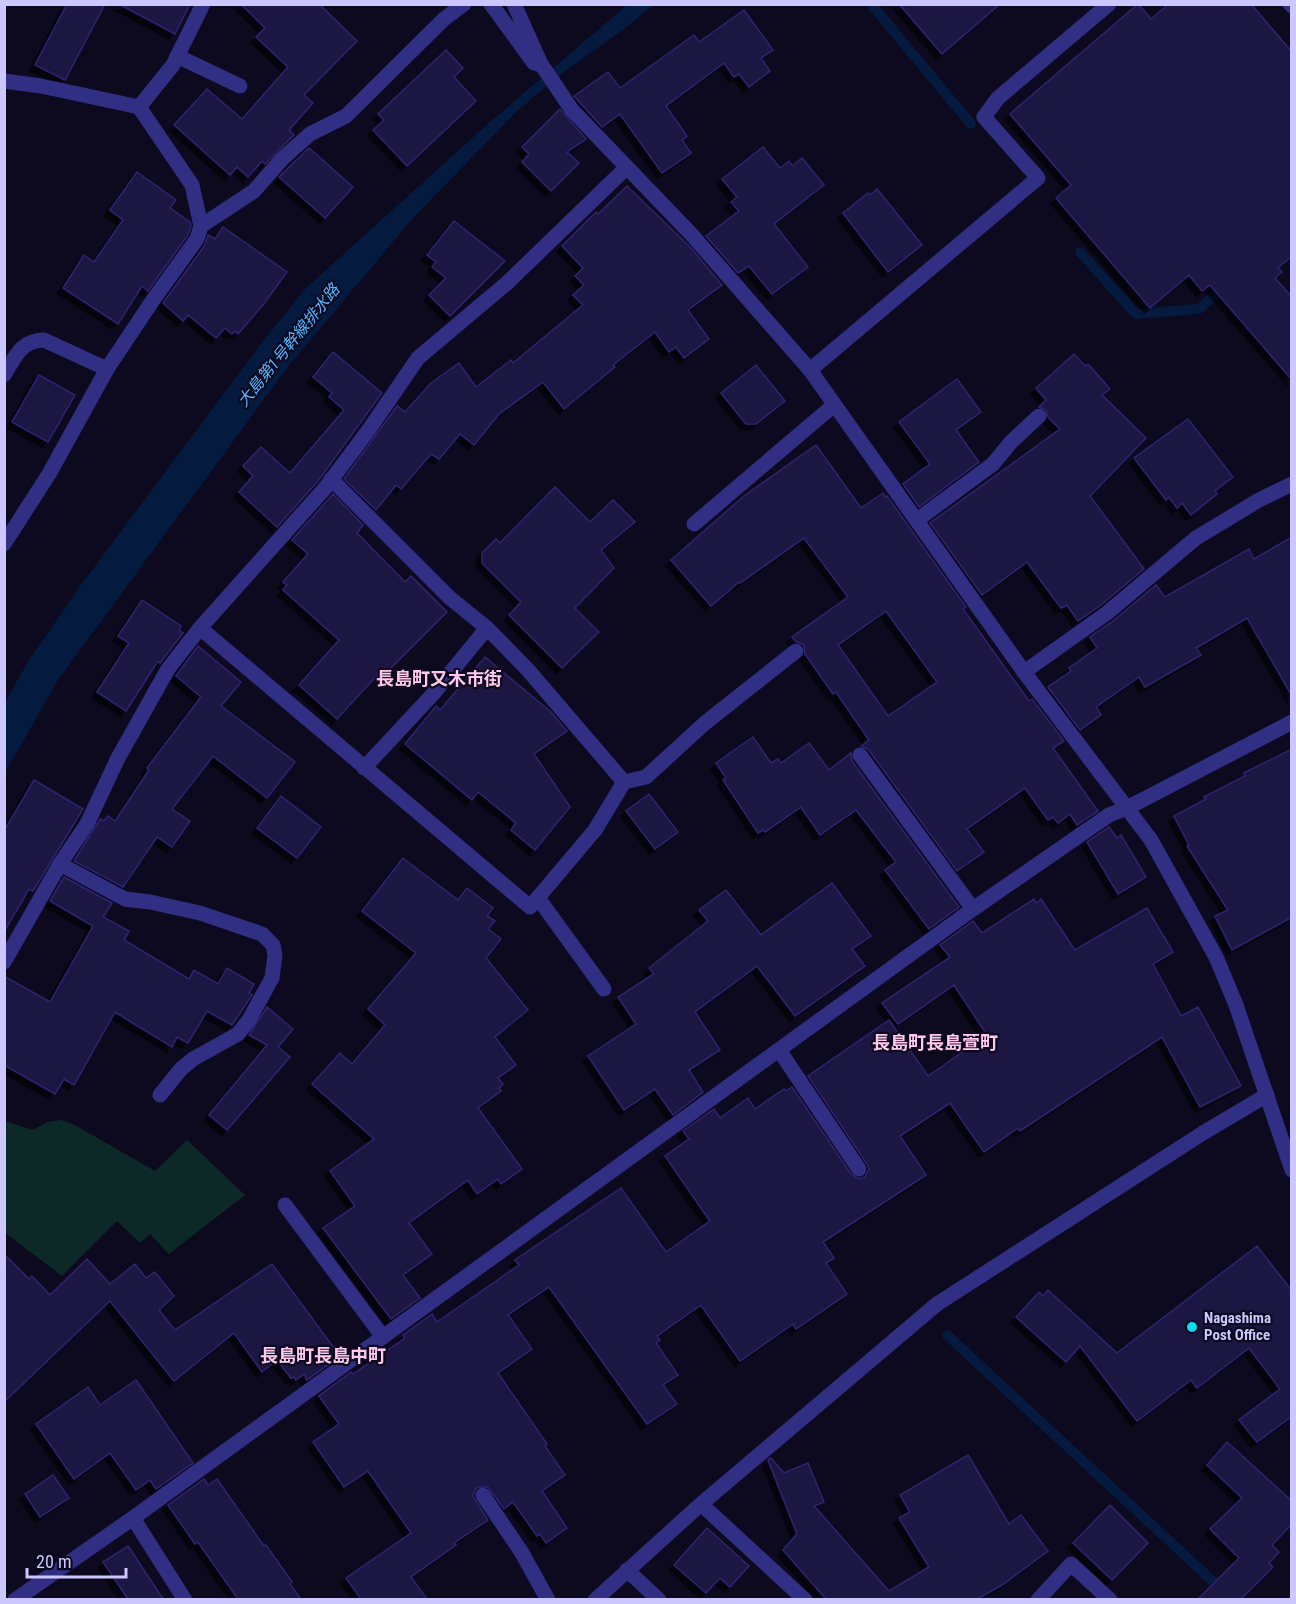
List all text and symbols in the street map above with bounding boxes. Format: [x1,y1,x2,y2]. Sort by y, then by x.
water label: 大島第1号幹線排水路 [233,279,345,410]
district label: 長島町又木市街 [376,668,502,689]
district label: 長島町長島萱町 [872,1032,998,1053]
place label: Nagashima Post Office [1204,1309,1271,1344]
marker: Nagashima Post Office [1185,1320,1199,1334]
district label: 長島町長島中町 [260,1345,386,1366]
scale bar [27,1541,126,1579]
text: 20 m [36,1551,71,1572]

